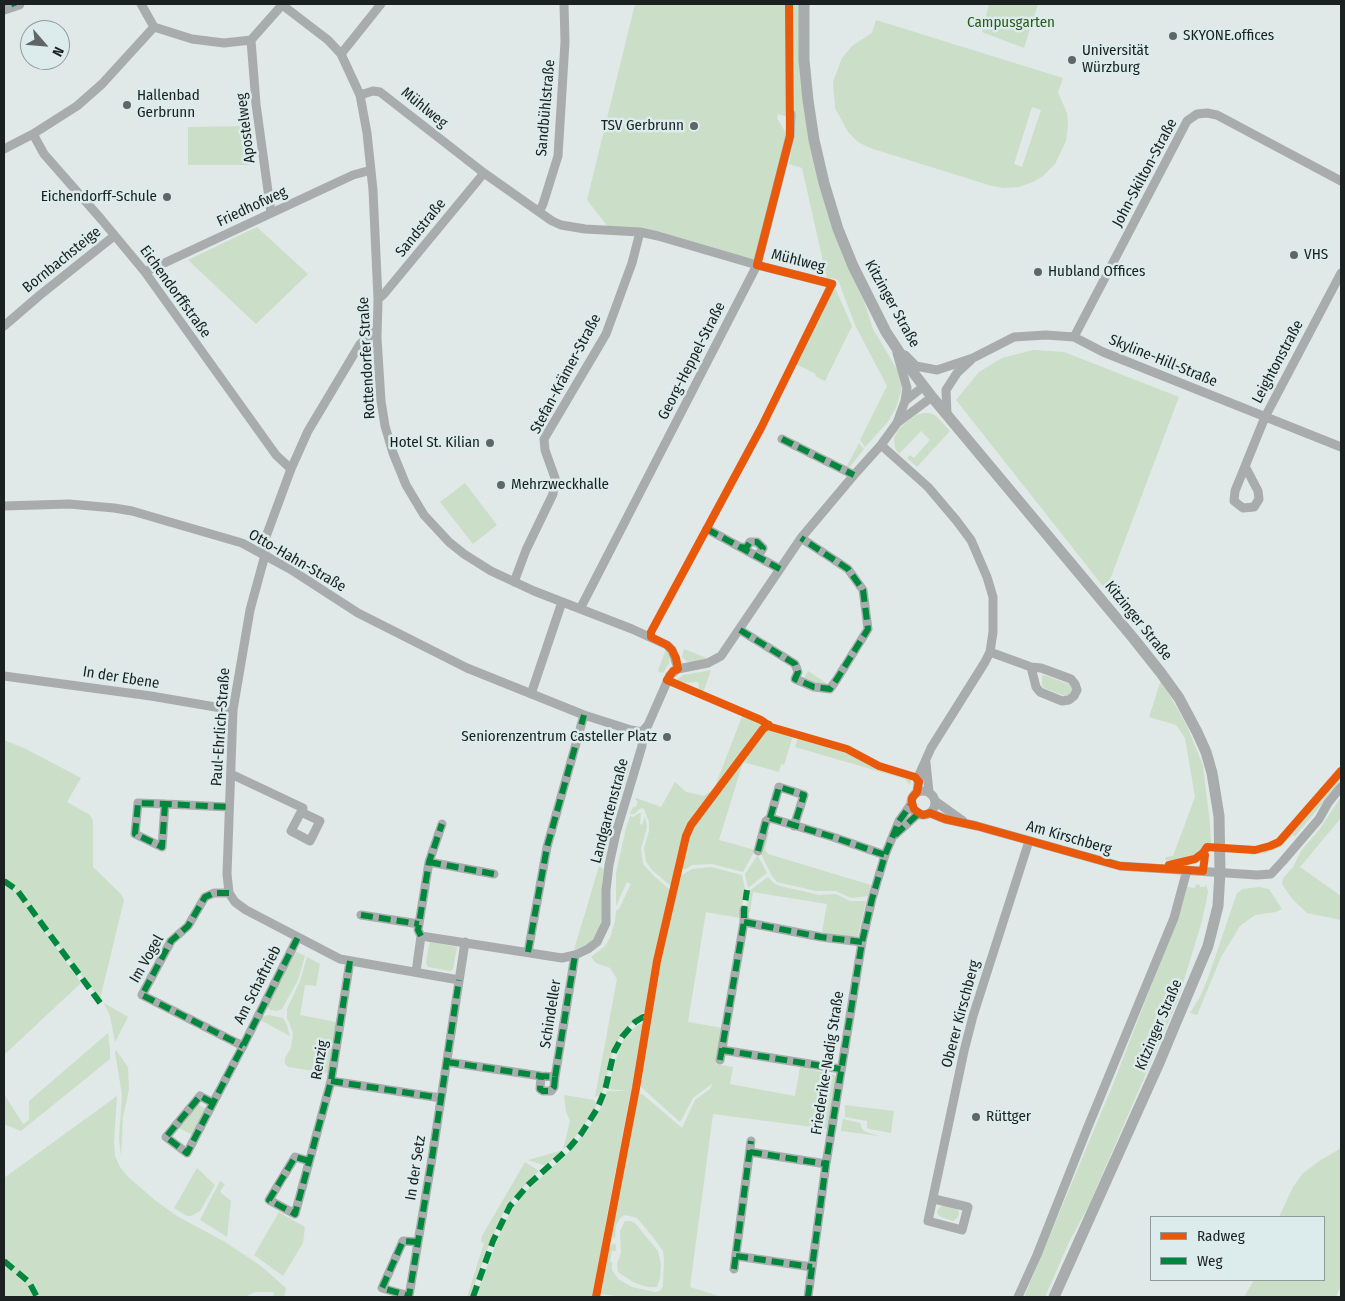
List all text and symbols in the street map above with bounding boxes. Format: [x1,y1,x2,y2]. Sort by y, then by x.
park label: Campusgarten [967,14,1055,32]
north arrow [20,20,70,70]
place label: SKYONE.offices [1183,27,1274,45]
marker: SKYONE.offices [1167,30,1179,42]
place label: Universität Würzburg [1082,42,1149,77]
text: N [48,44,67,59]
marker: Universität Würzburg [1066,54,1078,66]
street label: Sandbühlstraße [533,59,559,157]
street label: Mühlweg [397,84,451,132]
place label: Hallenbad Gerbrunn [137,87,200,122]
street label: Apostelweg [233,92,259,164]
marker: Hallenbad Gerbrunn [121,99,133,111]
street label: John-Skilton-Straße [1109,116,1181,230]
place label: TSV Gerbrunn [601,117,684,135]
marker: TSV Gerbrunn [688,120,700,132]
street label: Friedhofweg [214,183,290,231]
place label: Eichendorff-Schule [41,188,157,206]
marker: Eichendorff-Schule [161,191,173,203]
street label: Sandstraße [392,195,450,261]
street label: Bornbachsteige [19,223,105,297]
street label: Eichendorffstraße [136,242,214,342]
street label: Mühlweg [769,246,827,276]
place label: VHS [1304,246,1328,264]
marker: VHS [1288,249,1300,261]
street label: Kitzinger Straße [861,257,923,351]
place label: Hubland Offices [1048,263,1145,281]
marker: Hubland Offices [1032,266,1044,278]
street label: Rottendorfer Straße [355,296,379,420]
street label: Georg-Heppel-Straße [655,299,729,423]
street label: Stefan-Krämer-Straße [527,311,605,437]
street label: Leightonstraße [1249,317,1307,407]
street label: Skyline-Hill-Straße [1106,331,1220,391]
place label: Hotel St. Kilian [390,434,480,452]
marker: Hotel St. Kilian [484,437,496,449]
place label: Mehrzweckhalle [511,476,609,494]
marker: Mehrzweckhalle [495,479,507,491]
street label: Otto-Hahn-Straße [245,526,349,596]
street label: Kitzinger Straße [1100,578,1176,664]
street label: In der Ebene [81,663,161,693]
street label: Paul-Ehrlich-Straße [208,667,234,787]
place label: Seniorenzentrum Casteller Platz [461,728,657,746]
marker: Seniorenzentrum Casteller Platz [661,731,673,743]
street label: Landgartenstraße [587,756,633,866]
street label: Am Kirschberg [1024,817,1114,859]
street label: Im Vogel [126,932,168,986]
street label: Am Schaftrieb [230,943,286,1027]
street label: Oberer Kirschberg [938,958,984,1070]
street label: Kitzinger Straße [1132,977,1186,1073]
street label: Schindeller [537,978,565,1050]
street label: Friederike-Nadig Straße [808,990,848,1136]
street label: Renzig [308,1039,332,1081]
place label: Rüttger [986,1108,1031,1126]
marker: Rüttger [970,1111,982,1123]
street label: In der Setz [402,1134,430,1202]
legend [1150,1216,1325,1281]
text: Radweg [1197,1227,1245,1245]
text: Weg [1197,1252,1223,1270]

